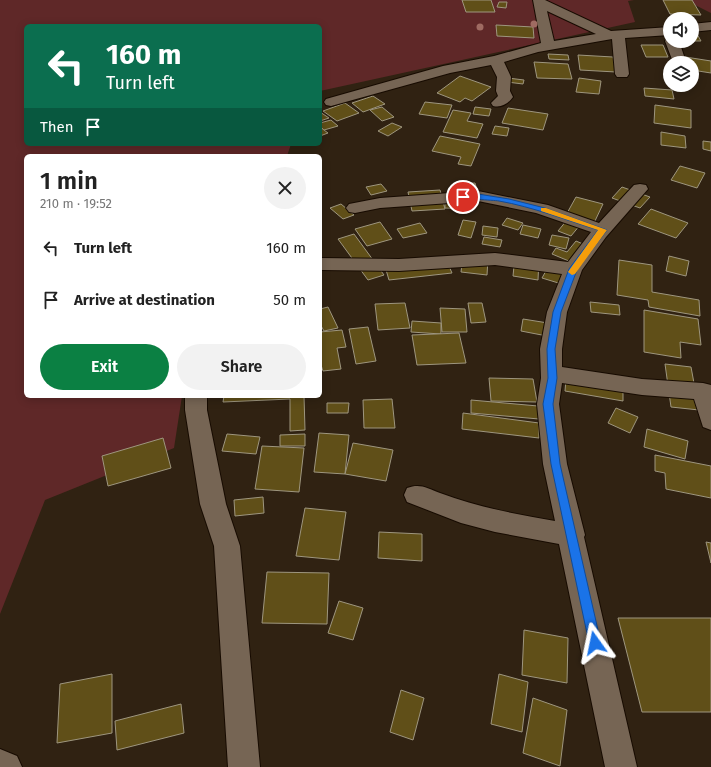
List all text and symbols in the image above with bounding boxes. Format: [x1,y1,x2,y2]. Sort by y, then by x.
map controls [663,12,699,92]
button: sound [663,12,699,48]
text: 160 m [106,38,181,71]
icon: left [40,40,92,92]
button: layers [663,56,699,92]
text: Turn left [106,72,175,94]
icon: arrive [82,116,104,138]
text: Then [40,118,74,136]
text: 1 min [40,167,98,195]
button: close [264,167,306,209]
pin [446,180,480,214]
icon: arrive [452,186,474,208]
text: 210 m · 19:52 [40,196,112,211]
icon: left [40,237,62,259]
text: Turn left [74,239,132,257]
text: 160 m [266,239,306,257]
icon: arrive [40,289,62,311]
text: Arrive at destination [74,291,215,309]
text: 50 m [273,291,306,309]
button: Exit [40,344,169,390]
button: Share [177,344,306,390]
position arrow [574,622,616,664]

